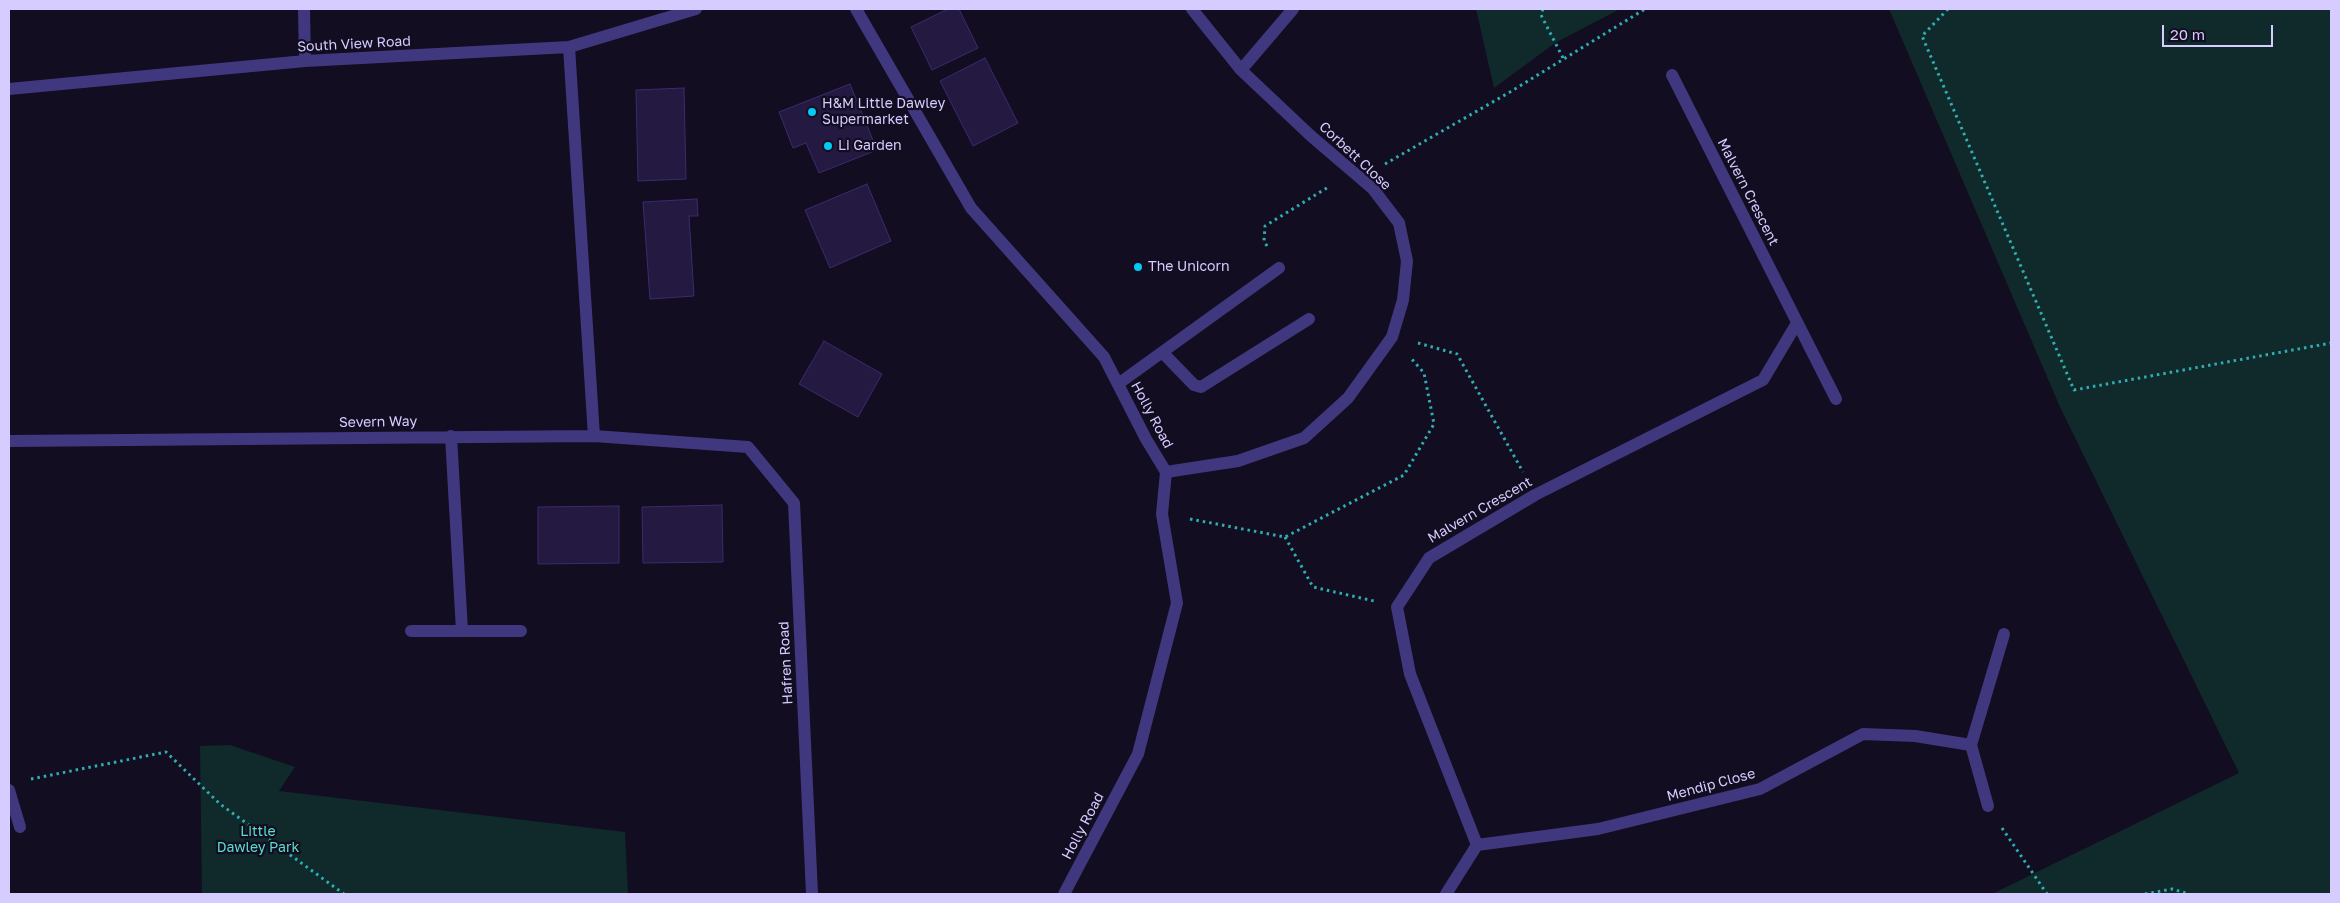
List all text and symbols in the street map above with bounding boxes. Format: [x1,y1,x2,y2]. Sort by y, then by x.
scale bar [2165,15,2276,47]
text: 20 m [2170,25,2205,43]
street label: South View Road [297,33,411,55]
place label: H&M Little Dawley Supermarket [822,96,945,128]
marker: H&M Little Dawley Supermarket [806,106,818,118]
street label: Corbett Close [1315,118,1395,194]
street label: Malvern Crescent [1714,136,1782,248]
place label: Li Garden [838,138,902,154]
marker: Li Garden [822,140,834,152]
place label: The Unicorn [1148,259,1230,275]
marker: The Unicorn [1132,261,1144,273]
street label: Holly Road [1127,379,1177,451]
street label: Severn Way [339,413,417,431]
street label: Malvern Crescent [1425,473,1535,547]
street label: Hafren Road [775,621,797,705]
street label: Mendip Close [1665,765,1757,805]
street label: Holly Road [1058,790,1108,862]
park label: Little Dawley Park [217,824,299,856]

